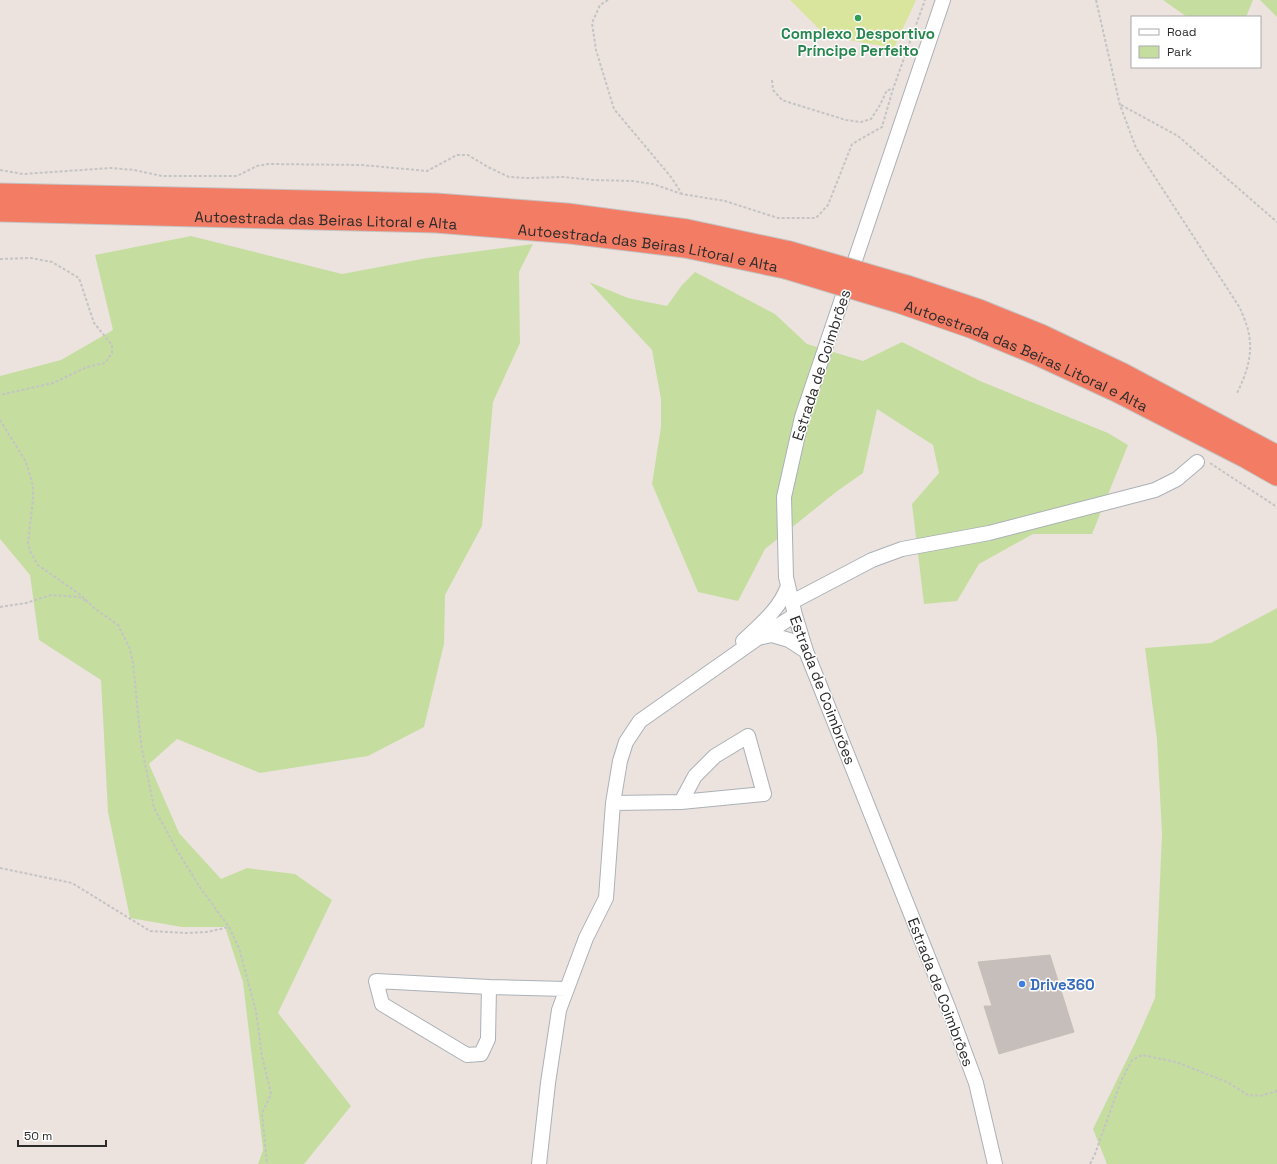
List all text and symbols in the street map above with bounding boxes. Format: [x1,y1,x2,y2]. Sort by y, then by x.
marker: Complexo Desportivo Príncipe Perfeito [853,13,863,23]
legend [1131,16,1261,68]
place label: Complexo Desportivo Príncipe Perfeito [781,24,935,60]
text: Road [1167,24,1196,40]
text: Park [1167,44,1192,60]
street label: Autoestrada das Beiras Litoral e Alta [194,206,458,233]
street label: Autoestrada das Beiras Litoral e Alta [517,219,780,276]
street label: Estrada de Coimbrões [788,287,854,443]
street label: Autoestrada das Beiras Litoral e Alta [902,296,1152,416]
street label: Estrada de Coimbrões [786,613,860,767]
street label: Estrada de Coimbrões [904,915,978,1069]
place label: Drive360 [1030,975,1095,994]
marker: Drive360 [1017,979,1027,989]
scale bar [18,1122,106,1148]
text: 50 m [24,1128,52,1144]

